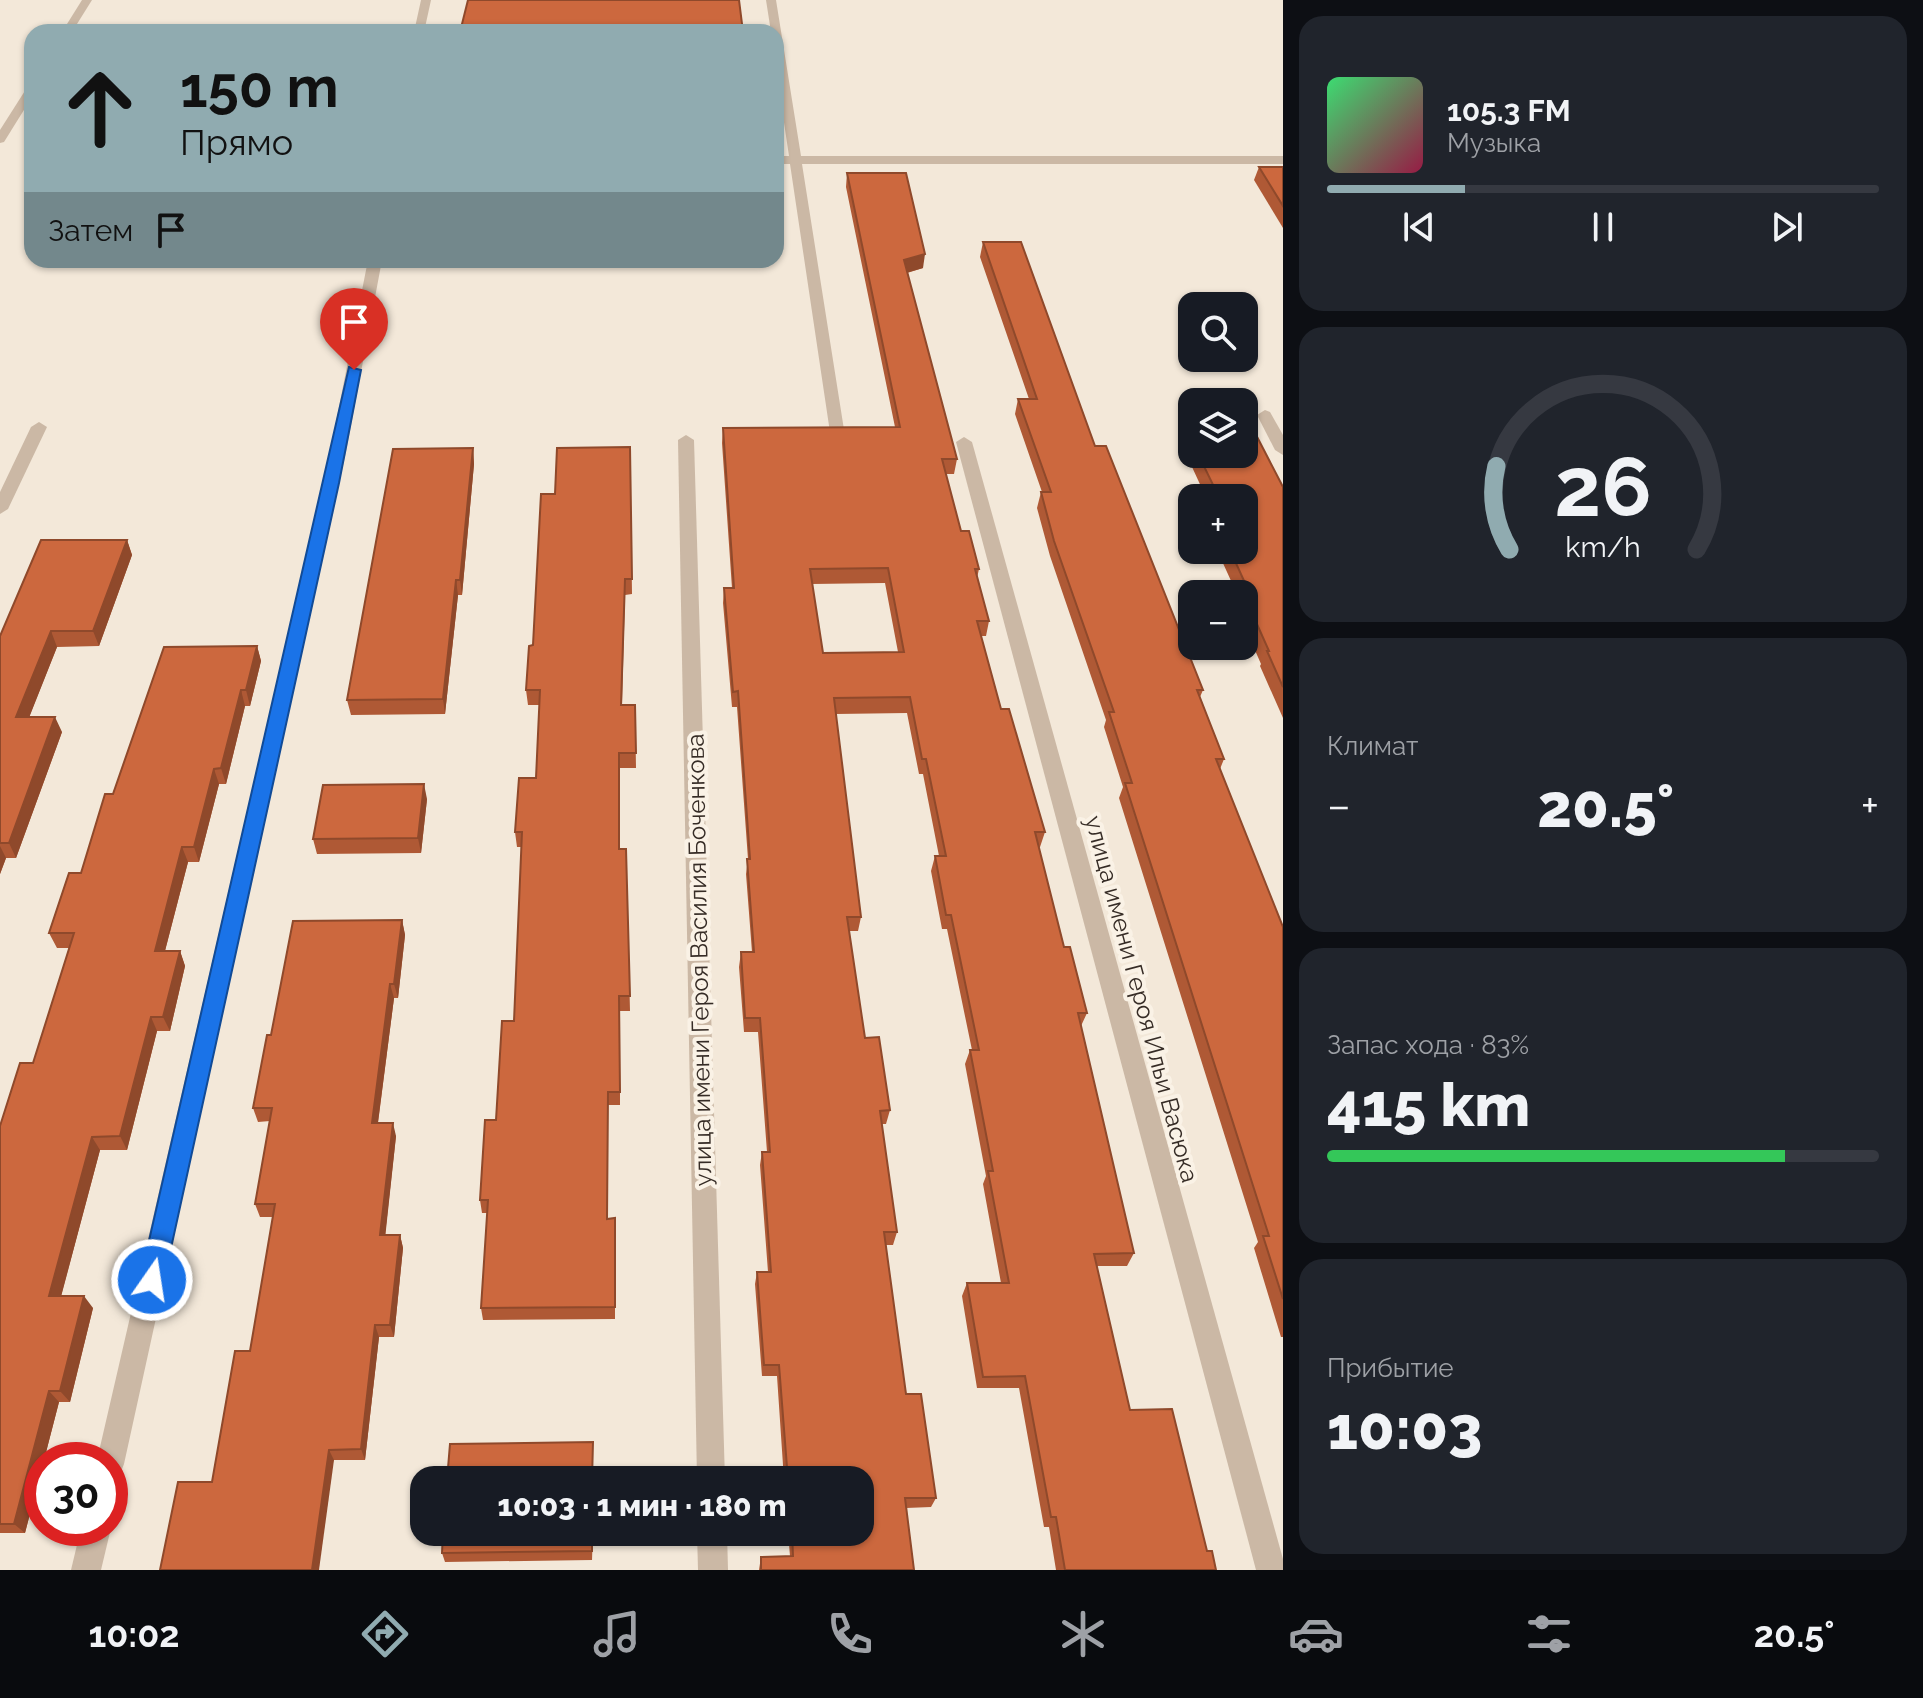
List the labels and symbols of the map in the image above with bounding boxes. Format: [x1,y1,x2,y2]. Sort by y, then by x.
pin [320,288,388,370]
street label: улица имени Героя Василия Боченкова [681,733,717,1187]
street label: улица имени Героя Ильи Васюка [1079,813,1205,1185]
position arrow [110,1238,194,1322]
speed limit sign: 30 [24,1442,128,1546]

